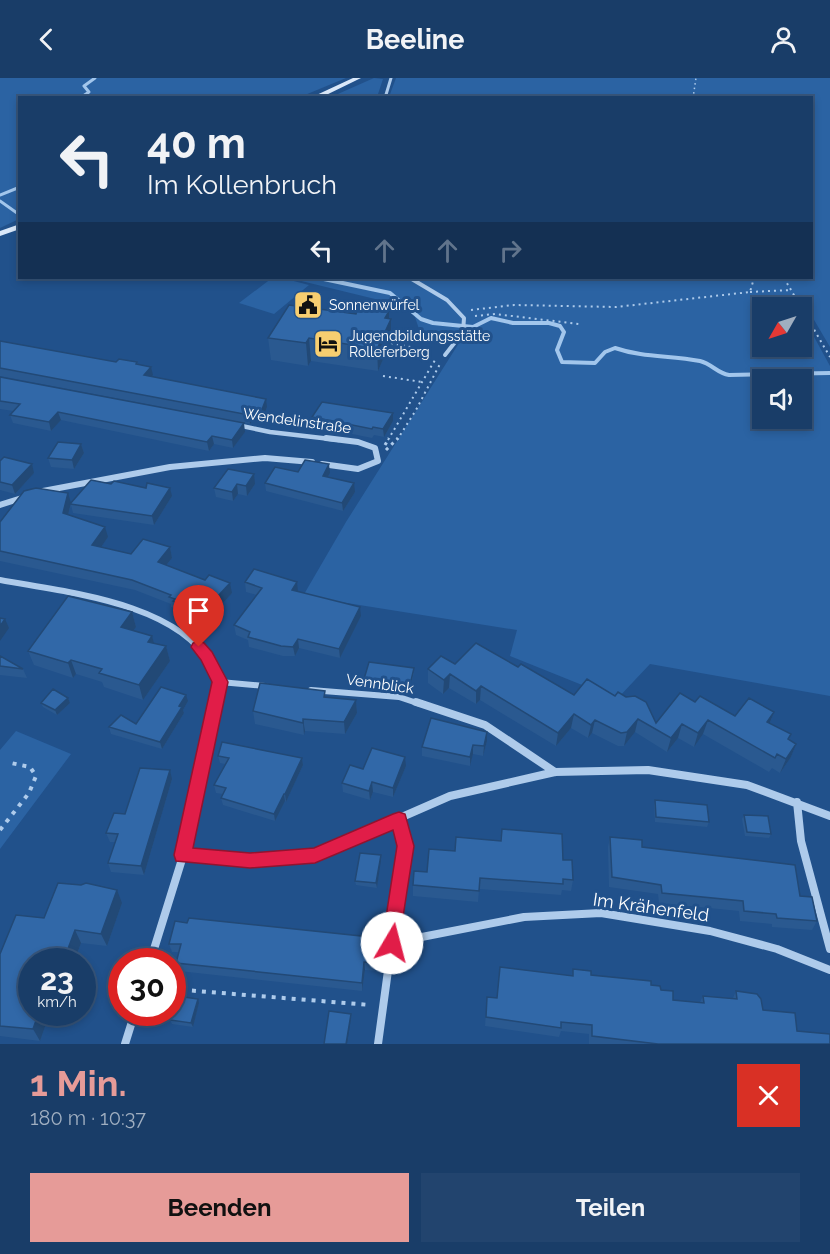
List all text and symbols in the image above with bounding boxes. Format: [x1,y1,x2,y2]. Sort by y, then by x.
icon: back [30,23,63,56]
icon: person [767,23,800,56]
text: Beeline [366,24,464,55]
text: 40 m [147,119,246,168]
icon: left [48,120,126,198]
text: Im Kollenbruch [147,169,337,200]
icon: left [305,234,338,267]
icon: ahead [368,234,401,267]
icon: ahead [431,234,464,267]
icon: right [494,234,527,267]
public building icon: Sonnenwürfel [292,289,324,321]
place label: Sonnenwürfel [329,297,420,313]
north arrow [752,297,812,357]
map controls [752,297,812,429]
hotel icon: Jugendbildungsstätte Rolleferberg [312,328,344,360]
place label: Jugendbildungsstätte Rolleferberg [349,328,490,360]
button: sound [752,369,812,429]
street label: Wendelinstraße [242,404,353,438]
pin [173,585,224,647]
icon: arrive [182,594,215,627]
street label: Vennblick [345,670,415,698]
street label: Im Krähenfeld [592,888,710,926]
position arrow [360,911,424,975]
speed limit sign: 30 [108,948,186,1026]
text: 23 [40,962,74,997]
text: km/h [37,993,77,1011]
text: 1 Min. [30,1062,127,1104]
button: close [737,1064,800,1127]
text: 180 m · 10:37 [30,1106,146,1130]
button: Beenden [30,1173,409,1242]
button: Teilen [421,1173,800,1242]

